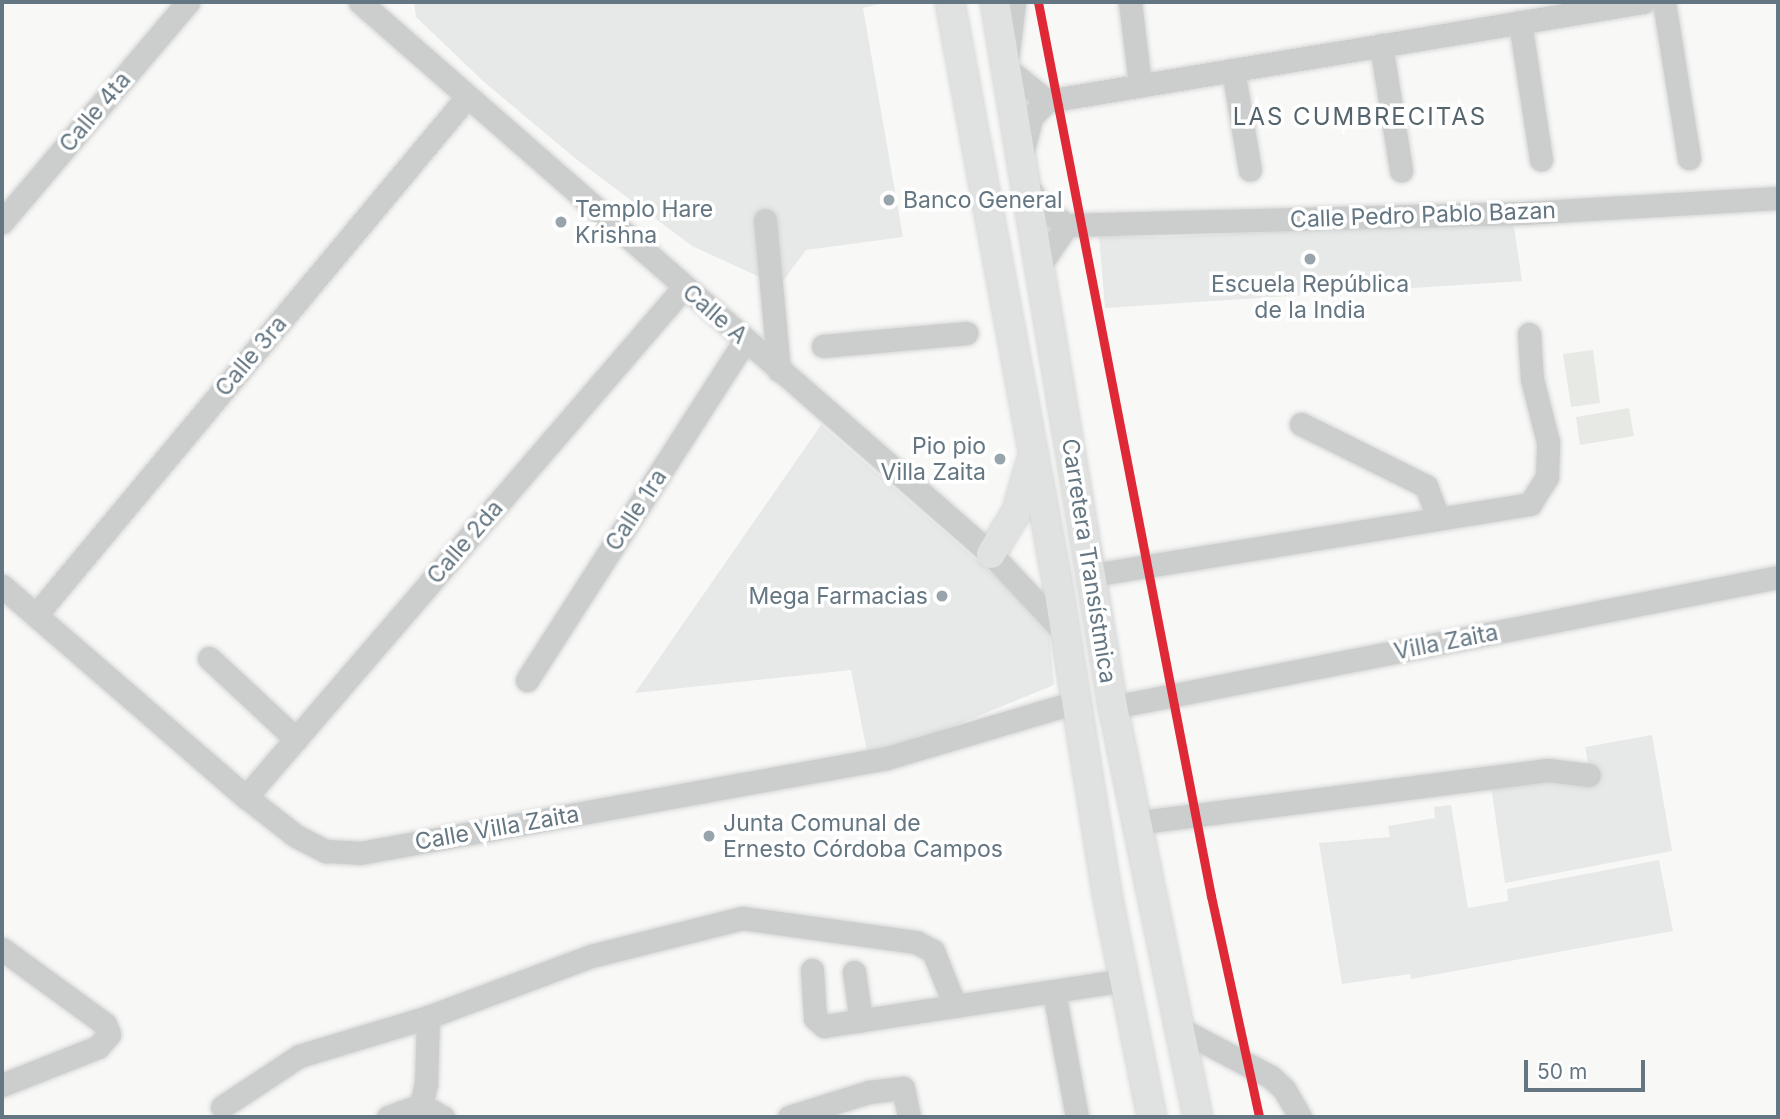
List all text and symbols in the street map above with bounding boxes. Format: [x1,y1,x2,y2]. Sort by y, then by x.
street label: Calle 4ta [54,66,136,158]
district label: LAS CUMBRECITAS [1235,103,1485,131]
place label: Banco General [903,186,1063,214]
marker: Banco General [881,192,897,208]
place label: Templo Hare Krishna [575,195,713,249]
street label: Calle Pedro Pablo Bazan [1290,197,1556,233]
marker: Templo Hare Krishna [553,214,569,230]
marker: Escuela República de la India [1302,251,1318,267]
place label: Escuela República de la India [1211,270,1409,324]
street label: Calle A [677,278,753,350]
street label: Calle 3ra [209,310,293,402]
place label: Pio pio Villa Zaita [881,432,986,486]
street label: Carretera Transístmica [1056,437,1122,685]
marker: Pio pio Villa Zaita [992,451,1008,467]
street label: Calle 1ra [599,464,673,556]
street label: Calle 2da [421,495,509,589]
place label: Mega Farmacias [749,582,928,610]
marker: Mega Farmacias [934,588,950,604]
street label: Villa Zaita [1392,618,1500,666]
street label: Calle Villa Zaita [413,800,581,856]
place label: Junta Comunal de Ernesto Córdoba Campos [723,809,1003,863]
marker: Junta Comunal de Ernesto Córdoba Campos [701,828,717,844]
scale bar [1528,1046,1649,1090]
text: 50 m [1537,1059,1587,1084]

